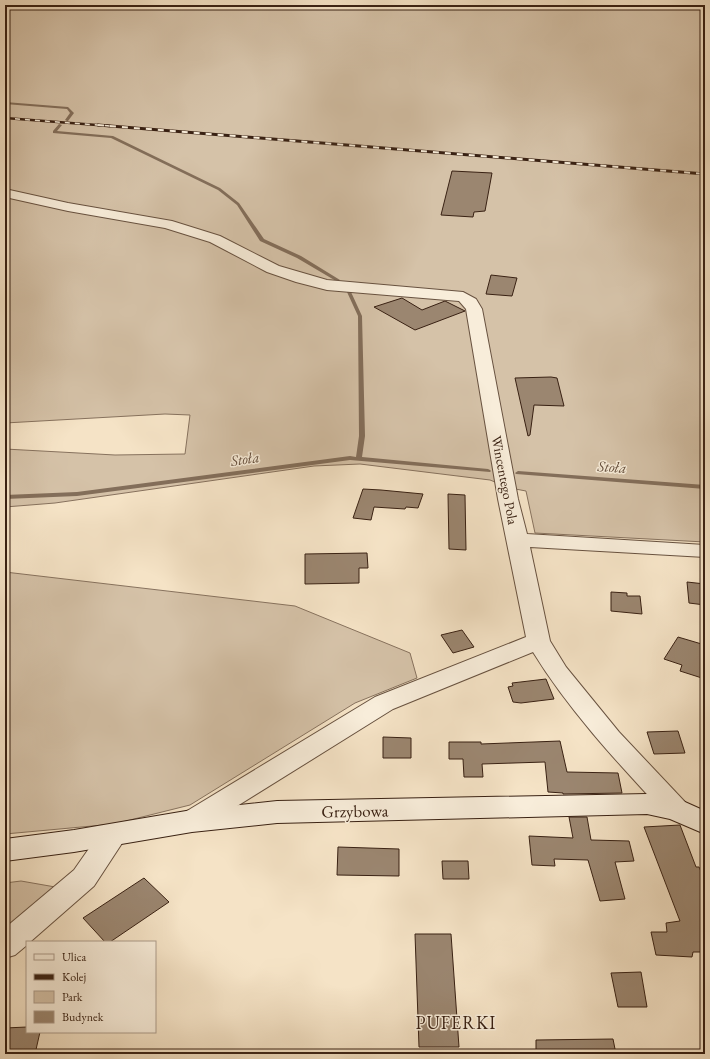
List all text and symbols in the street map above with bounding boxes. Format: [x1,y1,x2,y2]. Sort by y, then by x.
street label: Wincentego Pola [488,434,522,526]
water label: Stoła [228,447,261,470]
water label: Stoła [596,456,627,477]
street label: Grzybowa [321,799,389,823]
legend [26,941,156,1033]
text: Ulica [62,949,86,965]
text: Kolej [62,969,86,985]
text: Park [62,989,83,1005]
text: Budynek [62,1009,104,1025]
district label: PUFERKI [416,1011,496,1034]

